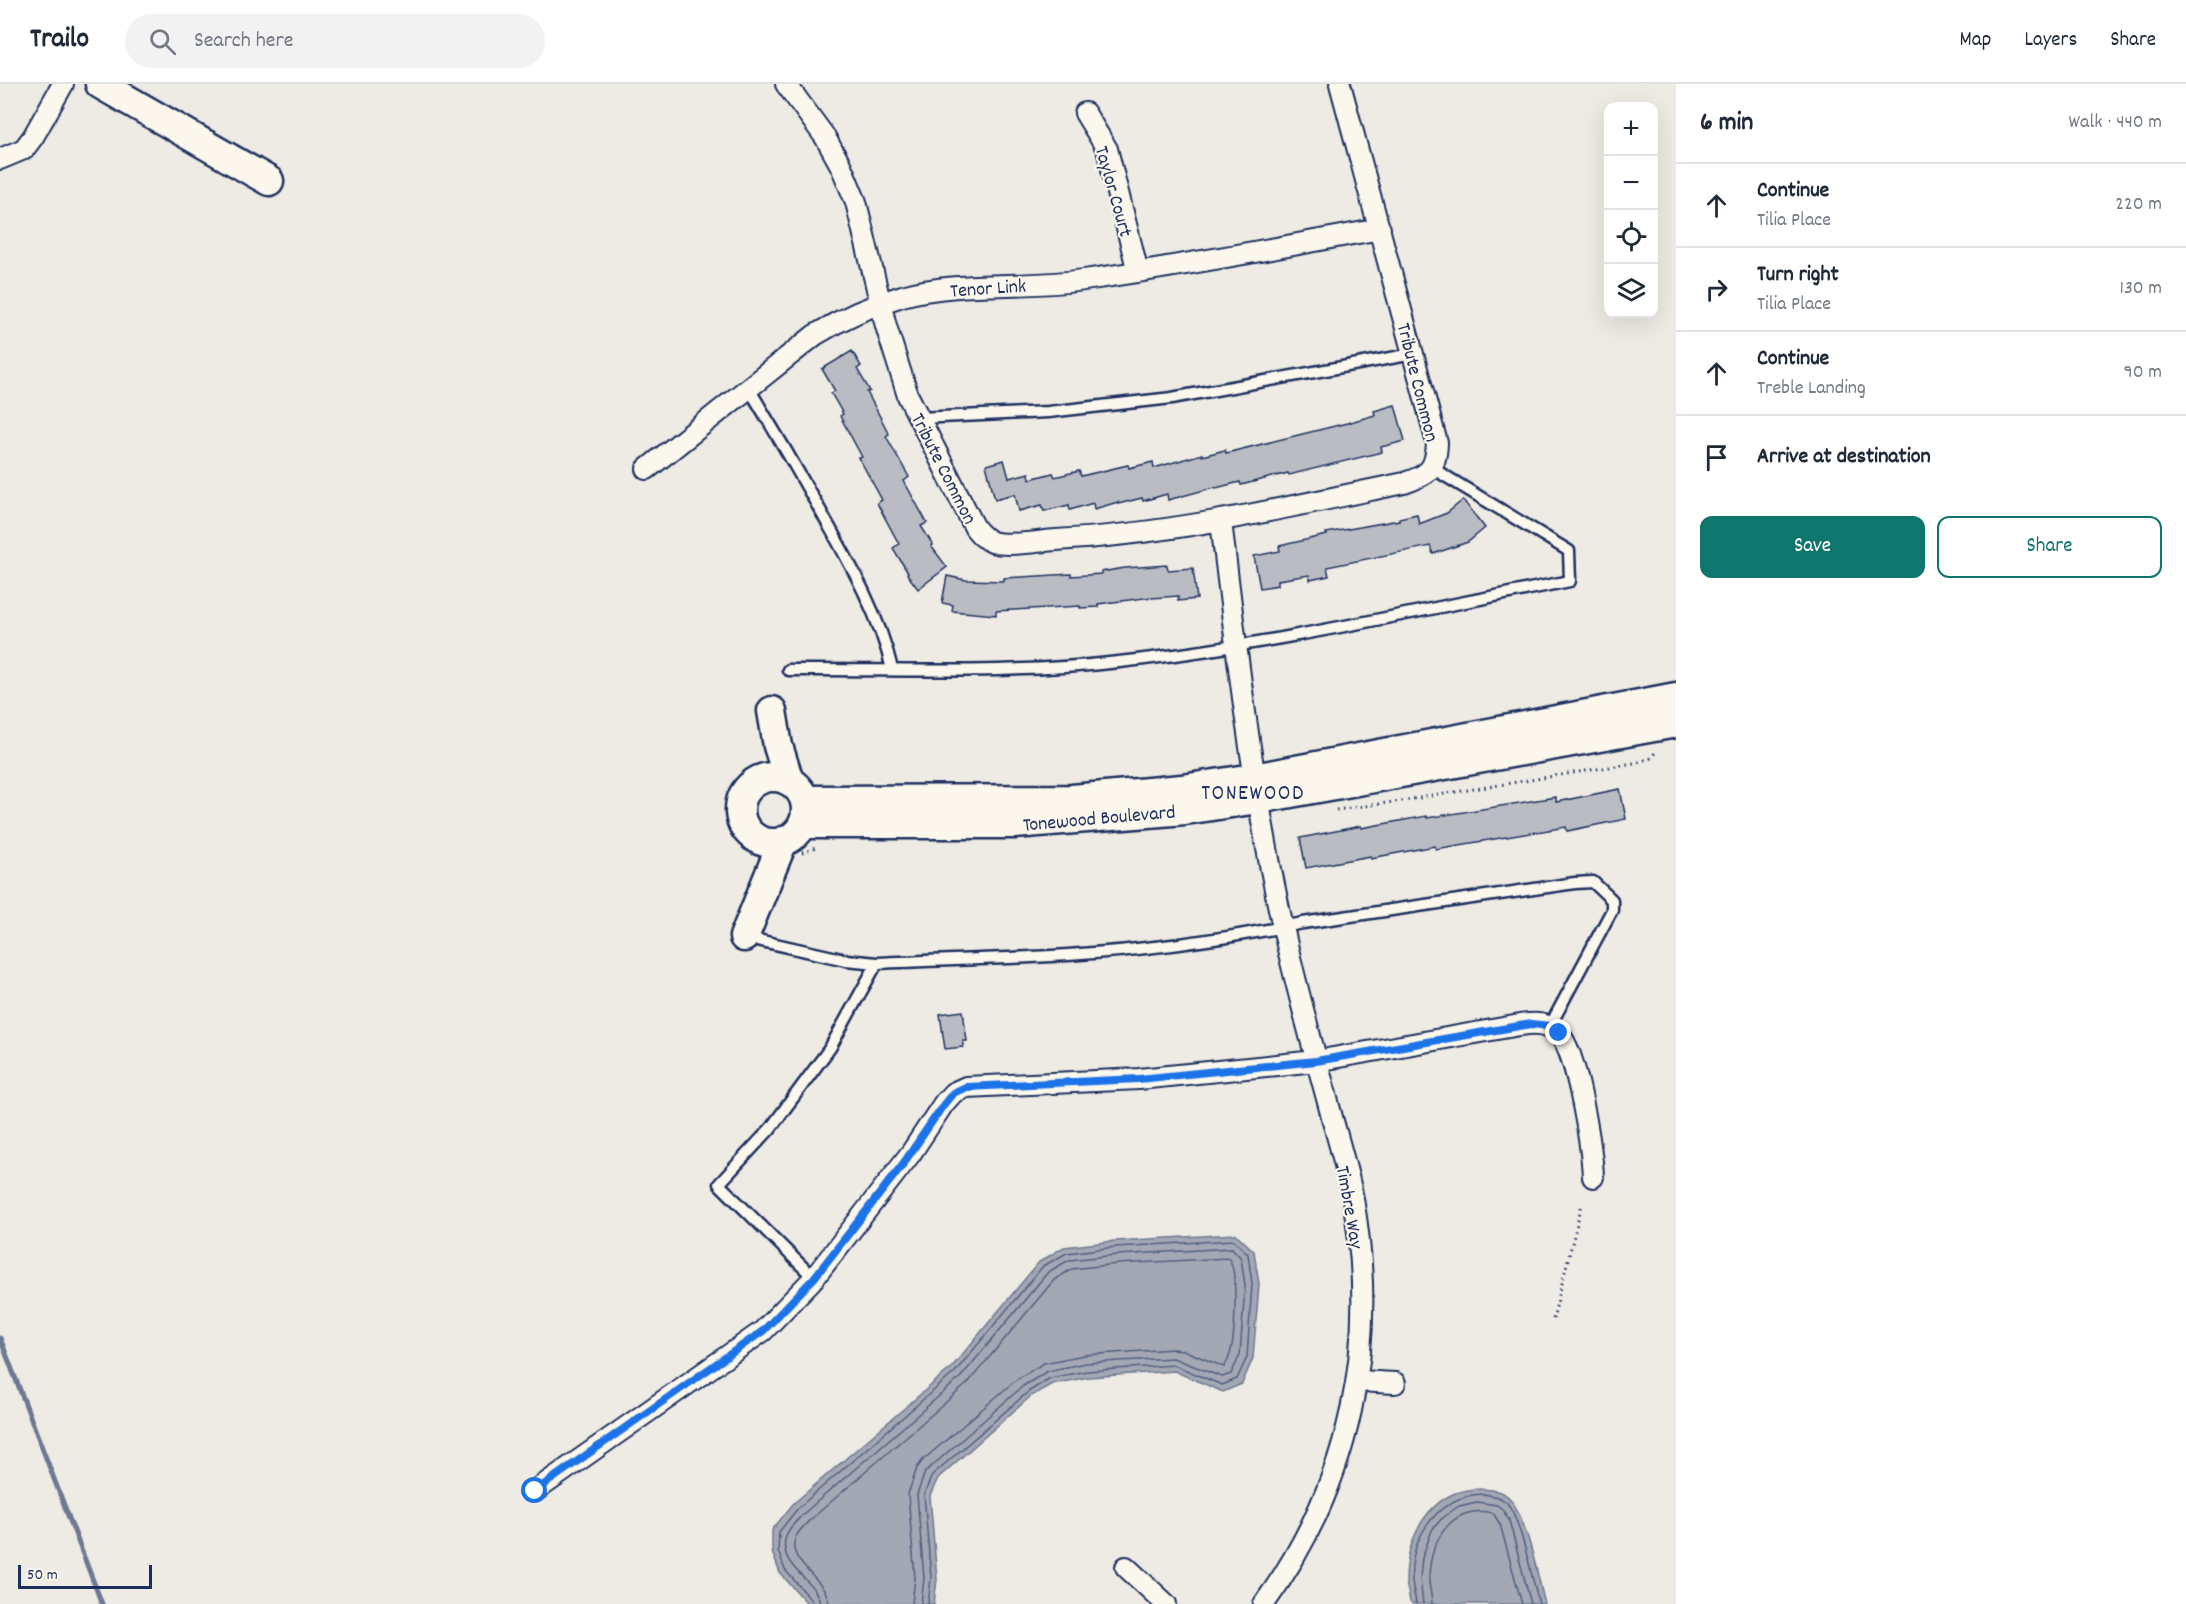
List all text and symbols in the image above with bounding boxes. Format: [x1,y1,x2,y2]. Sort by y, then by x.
search box [125,14,545,68]
text: Trailo [30,21,89,61]
icon: search [146,25,179,58]
text: Search here [194,26,293,57]
text: Map [1960,26,1991,56]
text: Layers [2024,26,2077,56]
text: Share [2110,26,2156,56]
map controls [1604,102,1658,318]
button: + [1604,102,1658,156]
text: 6 min [1700,105,1753,142]
text: Walk · 440 m [2069,109,2162,137]
street label: Taylor Court [1086,143,1138,241]
button: − [1604,156,1658,210]
text: Continue [1757,176,1829,207]
icon: ahead [1700,189,1733,222]
text: 220 m [2115,191,2162,219]
text: Tilia Place [1757,207,1831,235]
button: locate [1604,210,1658,264]
text: Turn right [1757,260,1839,291]
button: layers [1604,264,1658,318]
street label: Tenor Link [949,273,1027,307]
icon: right [1700,273,1733,306]
text: 130 m [2120,275,2162,303]
text: Tilia Place [1757,291,1831,319]
street label: Tribute Common [1388,320,1444,445]
text: Continue [1757,344,1829,375]
icon: ahead [1700,357,1733,390]
text: 90 m [2124,359,2162,387]
text: Treble Landing [1757,375,1866,403]
street label: Tribute Common [902,409,982,530]
icon: arrive [1700,441,1733,474]
text: Arrive at destination [1757,442,1931,473]
button: Save [1700,516,1925,578]
button: Share [1937,516,2162,578]
district label: TONEWOOD [1201,779,1305,810]
street label: Tonewood Boulevard [1022,799,1177,841]
route end [1545,1019,1571,1045]
street label: Timbre Way [1327,1164,1369,1252]
route start [521,1477,547,1503]
scale bar [18,1562,152,1590]
text: 50 m [27,1564,58,1587]

